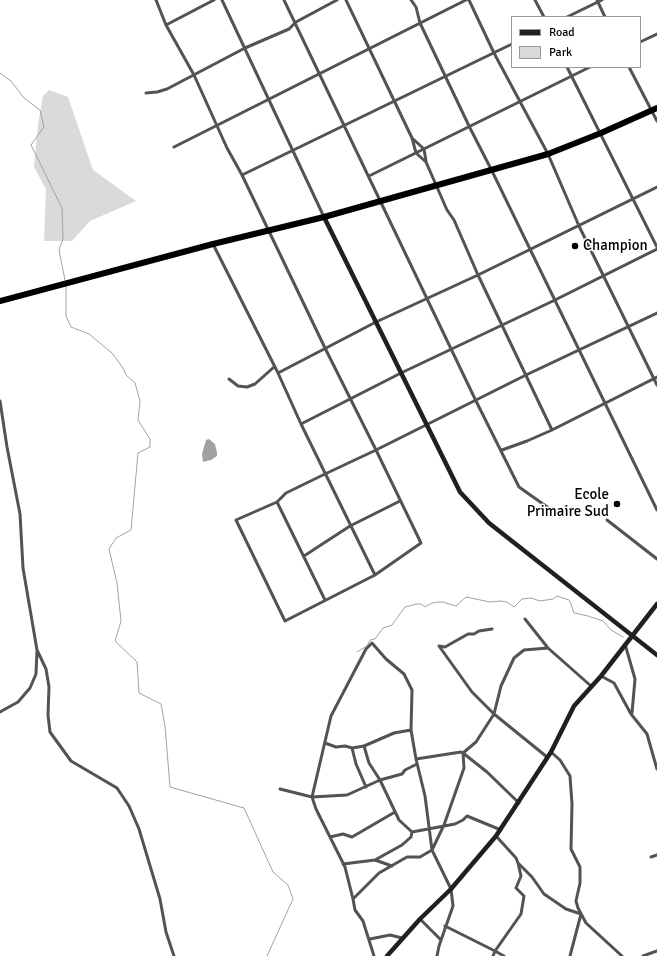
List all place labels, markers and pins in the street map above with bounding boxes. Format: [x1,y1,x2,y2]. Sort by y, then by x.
place label: Champion [583,237,648,255]
marker: Champion [570,241,580,251]
place label: Ecole Primaire Sud [527,486,609,521]
marker: Ecole Primaire Sud [612,499,622,509]

